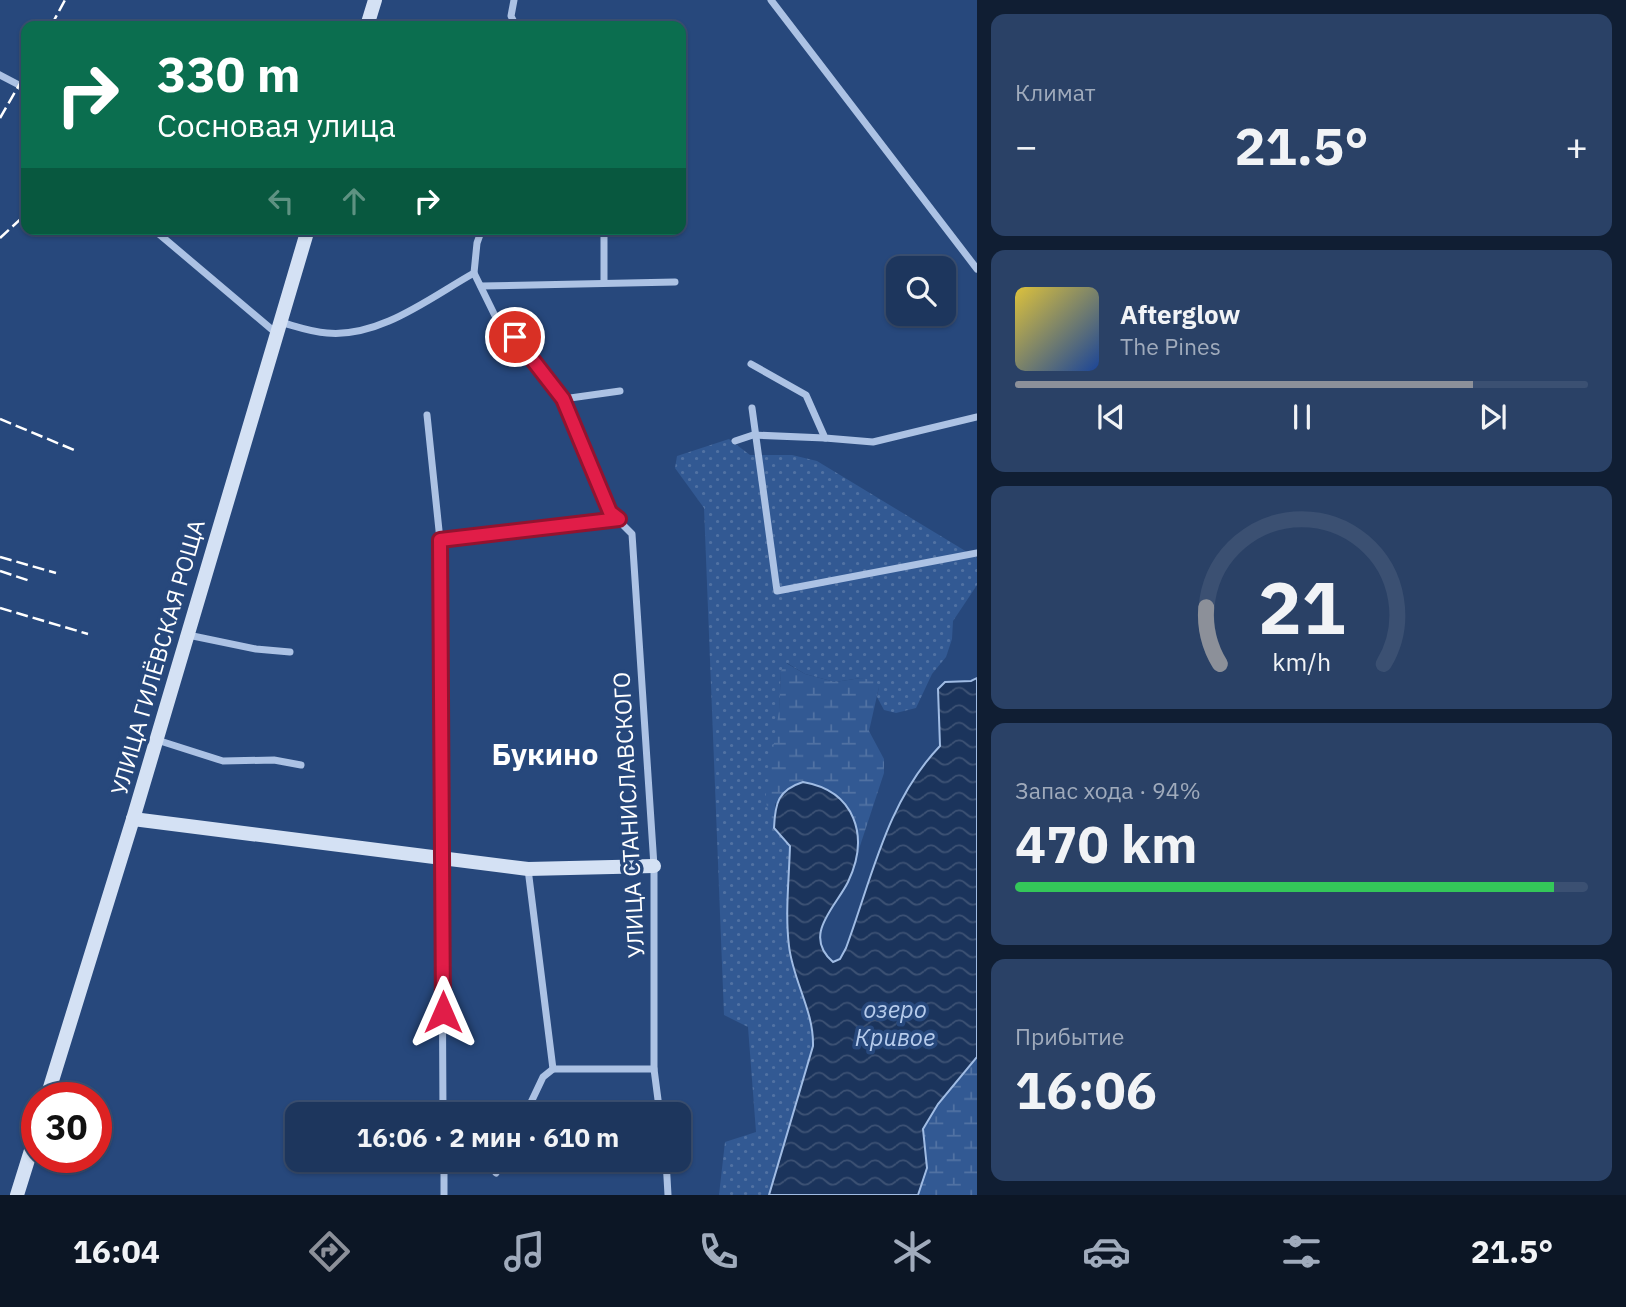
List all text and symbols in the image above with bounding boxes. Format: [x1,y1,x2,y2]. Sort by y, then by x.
text: 330 m [157,42,301,105]
icon: right [42,49,133,140]
text: Климат [1015,77,1096,107]
text: Сосновая улица [157,104,396,146]
text: 21.5° [1234,112,1369,179]
text: − [1015,121,1038,170]
text: + [1565,121,1588,170]
icon: left [262,182,300,220]
icon: ahead [335,182,373,220]
icon: right [408,182,446,220]
map controls [886,256,956,326]
button: search [886,256,956,326]
text: Afterglow [1120,297,1240,331]
pin [485,307,545,367]
icon: arrive [496,318,534,356]
text: The Pines [1120,331,1221,361]
icon: previous [1092,398,1130,436]
icon: pause [1283,398,1321,436]
icon: next [1474,398,1512,436]
street label: УЛИЦА ГИЛЁВСКАЯ РОЩА [103,515,211,798]
text: 21 [1258,559,1345,654]
text: km/h [1272,644,1331,677]
street label: УЛИЦА СТАНИСЛАВСКОГО [606,671,650,959]
district label: Букино [492,734,598,773]
text: Запас хода · 94% [1015,775,1201,805]
text: 470 km [1015,810,1197,877]
position arrow [406,975,480,1049]
water label: озеро Кривое [855,993,935,1053]
text: Прибытие [1015,1021,1124,1051]
text: 16:06 [1015,1056,1157,1123]
speed limit sign: 30 [21,1082,112,1173]
text: 16:06 · 2 мин · 610 m [357,1120,619,1154]
icon: directions [305,1227,354,1276]
icon: music [500,1227,549,1276]
icon: phone [694,1227,743,1276]
icon: climate [888,1227,937,1276]
icon: car [1082,1227,1131,1276]
icon: filters [1277,1227,1326,1276]
text: 16:04 [73,1230,160,1272]
text: 21.5° [1471,1230,1553,1272]

